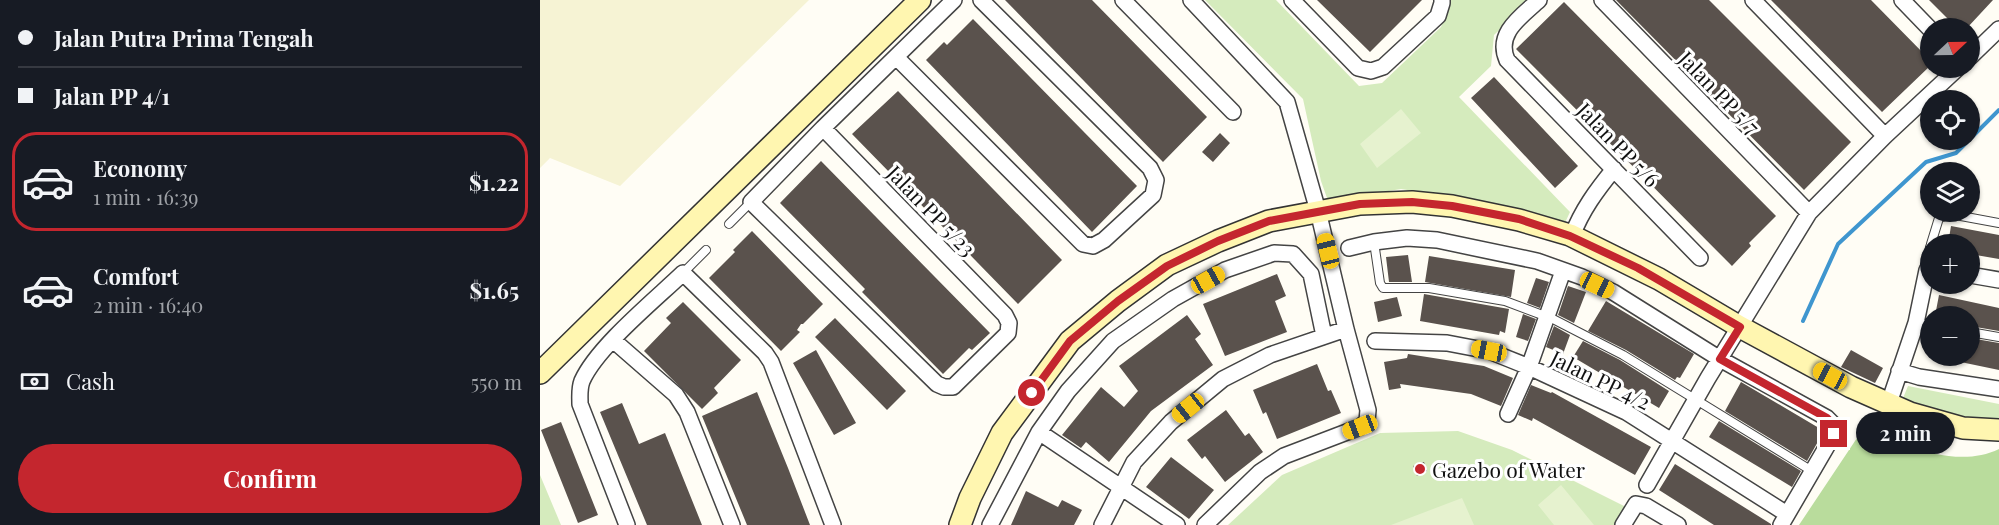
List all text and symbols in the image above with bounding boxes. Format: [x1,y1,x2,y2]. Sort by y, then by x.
north arrow [1920,18,1980,78]
map controls [1920,18,1980,366]
text: Jalan Putra Prima Tengah [54,23,314,53]
street label: Jalan PP 5/7 [1673,44,1767,140]
text: Jalan PP 4/1 [54,81,170,111]
button: locate [1920,90,1980,150]
street label: Jalan PP 5/6 [1571,95,1666,192]
text: Economy [93,153,187,183]
icon: car [21,155,75,209]
street label: Jalan PP 5/23 [881,158,982,261]
button: layers [1920,162,1980,222]
text: $1.22 [469,167,519,197]
text: 1 min · 16:39 [93,183,198,210]
car [1315,231,1341,271]
button: + [1920,234,1980,294]
text: Comfort [93,261,179,291]
icon: car [21,263,75,317]
car [1188,263,1228,297]
car [1577,269,1617,301]
text: $1.65 [470,275,519,305]
text: 2 min · 16:40 [93,291,203,318]
button: − [1920,306,1980,366]
car [1470,339,1508,363]
street label: Jalan PP 4/2 [1546,342,1656,415]
car [1810,360,1850,392]
icon: cash [18,365,51,398]
text: Cash [66,366,115,396]
text: 550 m [471,368,522,395]
route start [1018,379,1045,406]
car [1168,390,1208,426]
car [1340,412,1380,442]
callout: 2 min [1855,413,1954,455]
text: 2 min [1880,419,1931,446]
route end [1820,420,1847,447]
button: Confirm [18,444,522,513]
place label: Gazebo of Water [1432,455,1586,483]
marker: Gazebo of Water [1413,462,1427,476]

